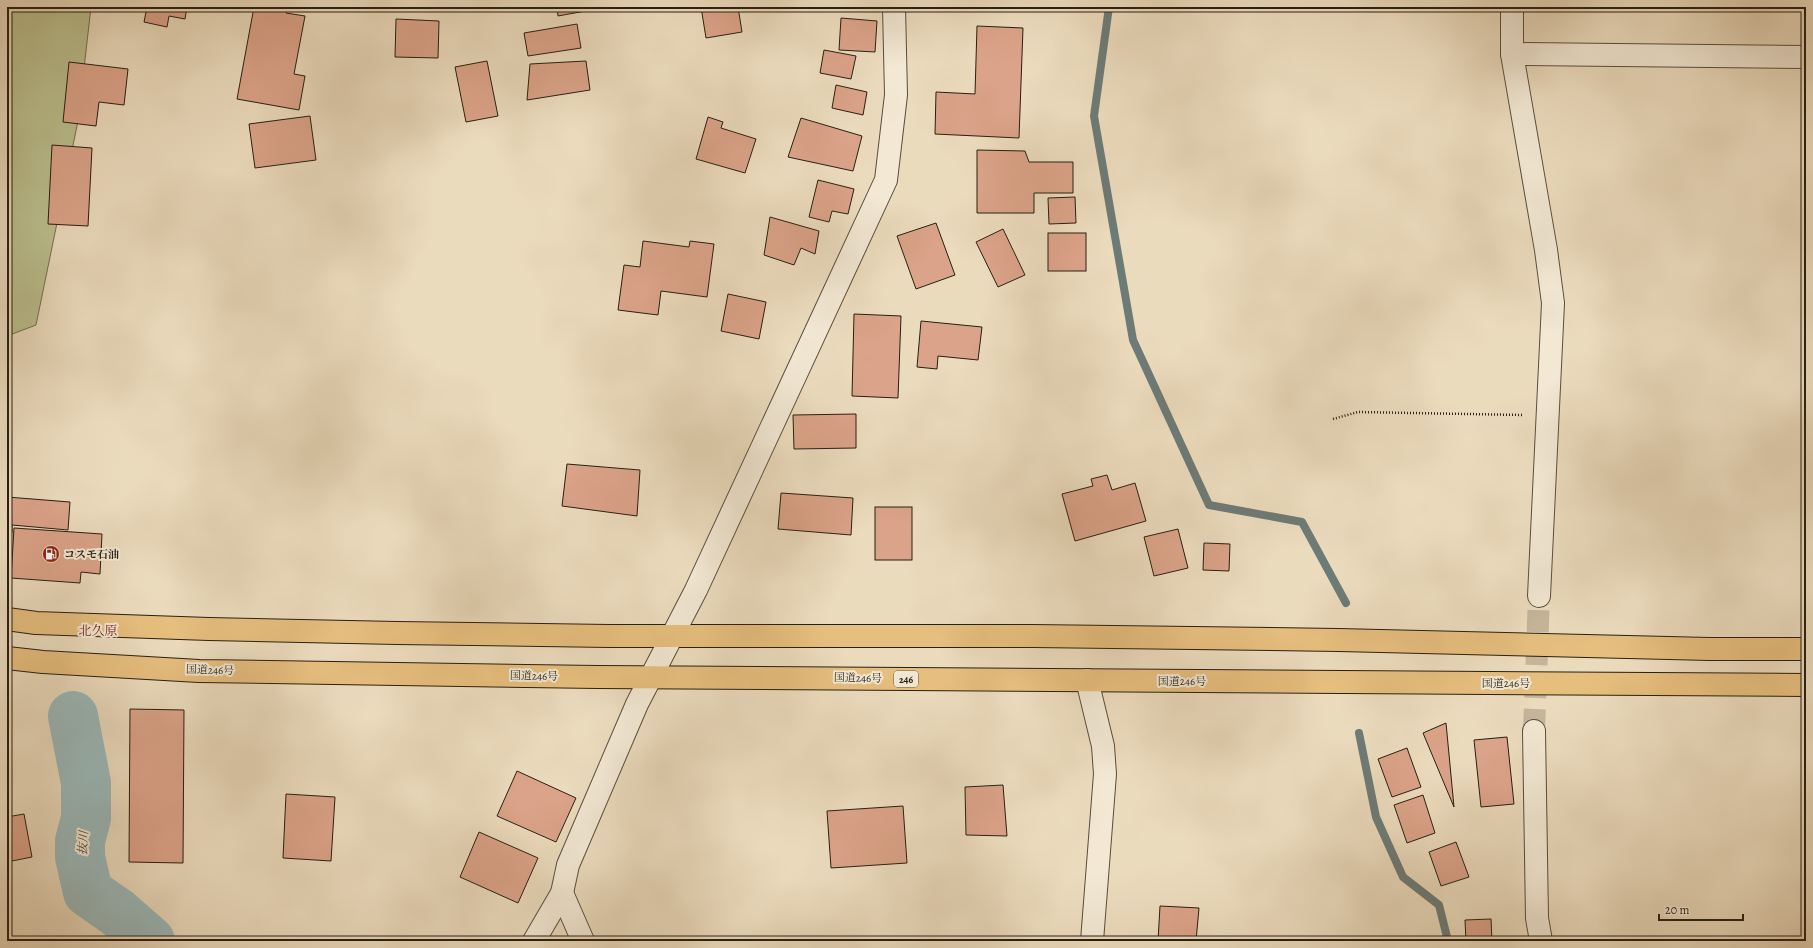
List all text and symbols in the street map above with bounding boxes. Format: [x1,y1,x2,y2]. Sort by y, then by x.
fuel station icon: コスモ石油 [41,544,61,564]
place label: コスモ石油 [64,547,119,562]
district label: 北久原 [78,622,118,639]
street label: 国道246号 [186,662,234,678]
street label: 国道246号 [510,668,558,684]
street label: 国道246号 [834,670,882,686]
road number: 246 [894,671,918,687]
street label: 国道246号 [1158,674,1206,689]
street label: 国道246号 [1482,676,1530,691]
water label: 抜川 [74,828,92,856]
scale bar [1659,896,1743,922]
text: 20 m [1665,902,1689,918]

